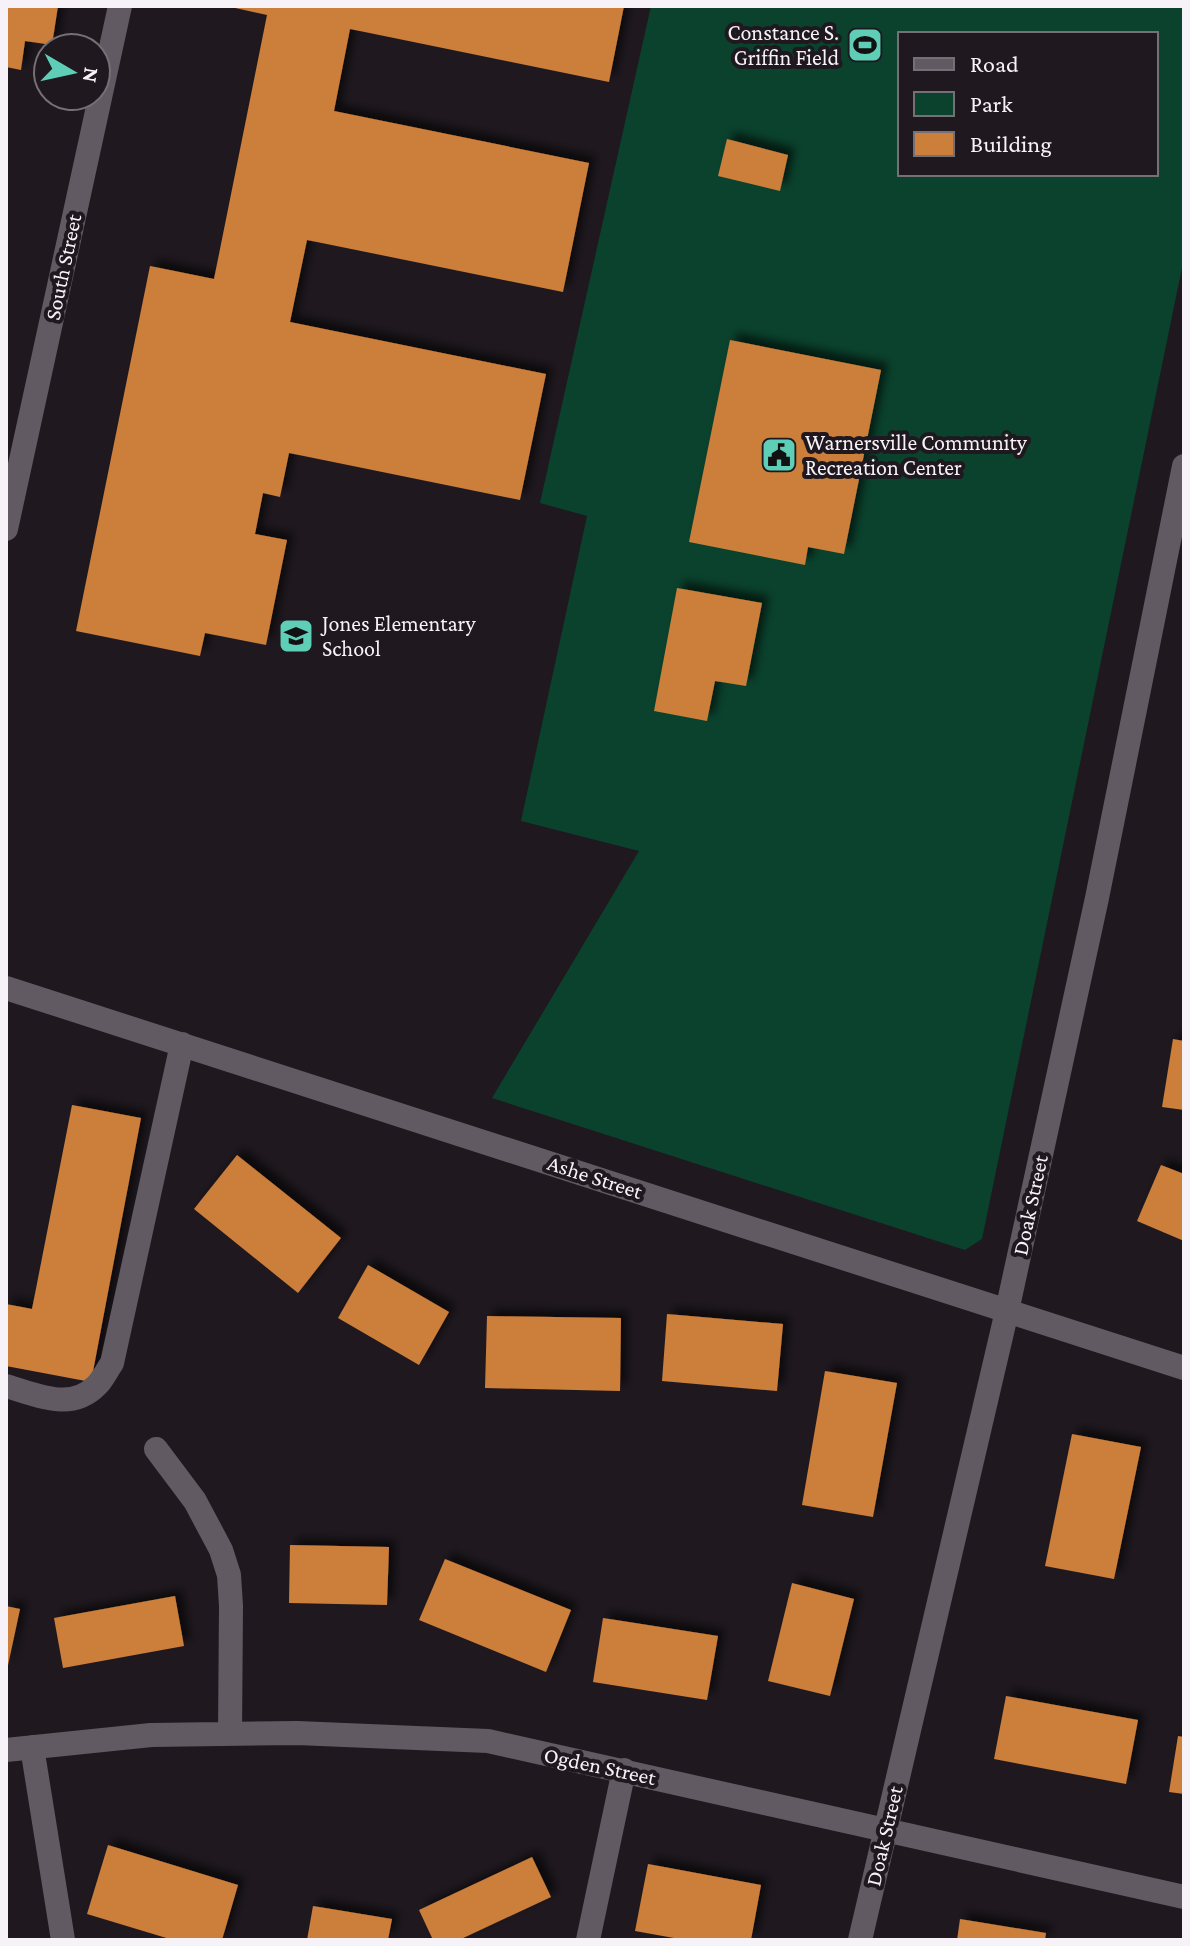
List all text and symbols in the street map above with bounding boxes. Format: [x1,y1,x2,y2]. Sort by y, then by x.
place label: Constance S. Griffin Field [728,20,839,70]
sports icon: Constance S. Griffin Field [846,26,884,64]
north arrow [32,32,112,112]
legend [898,32,1158,176]
text: Road [970,50,1019,77]
text: N [78,66,105,84]
text: Park [970,90,1013,117]
text: Building [970,130,1052,157]
street label: South Street [40,211,87,322]
place label: Warnersville Community Recreation Center [805,430,1028,480]
public building icon: Warnersville Community Recreation Center [760,436,798,474]
place label: Jones Elementary School [320,611,476,661]
school or university icon: Jones Elementary School [277,617,315,655]
street label: Ashe Street [544,1150,646,1204]
street label: Doak Street [1007,1152,1053,1257]
street label: Ogden Street [542,1742,659,1790]
street label: Doak Street [860,1783,908,1888]

